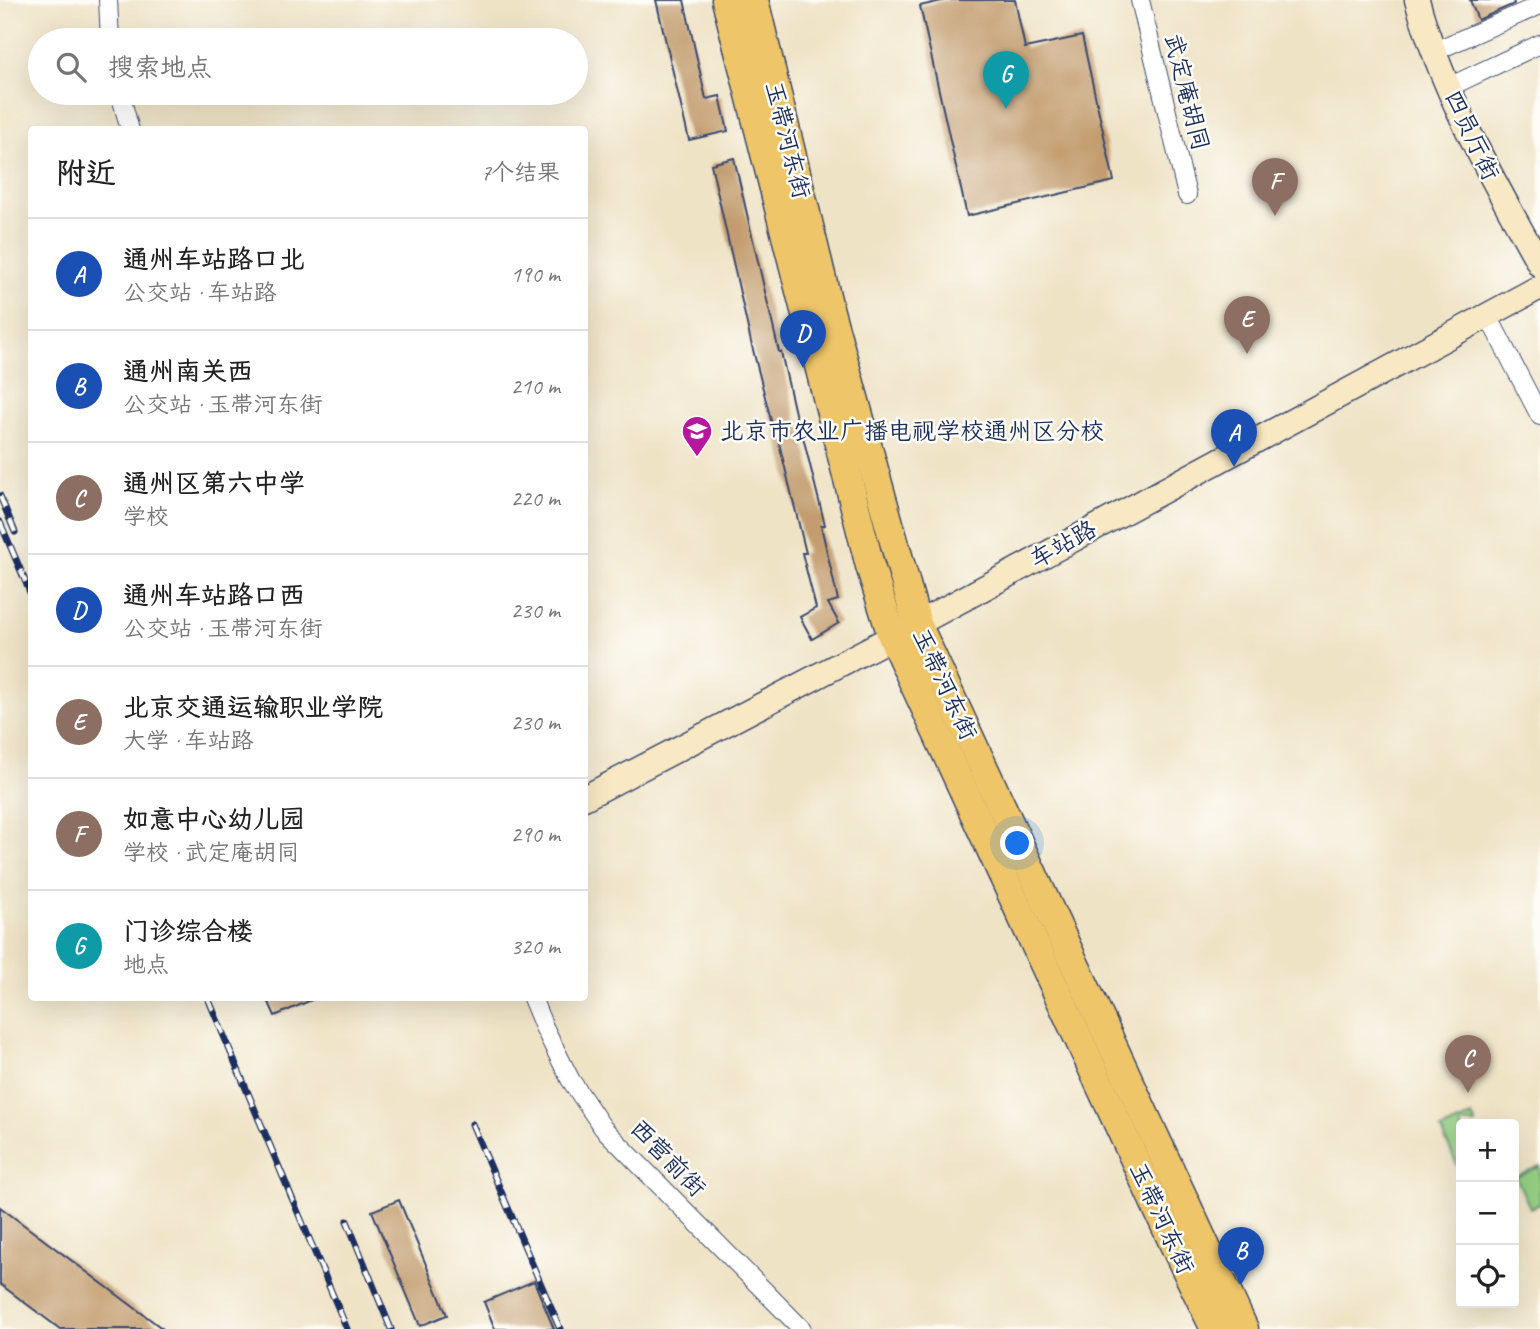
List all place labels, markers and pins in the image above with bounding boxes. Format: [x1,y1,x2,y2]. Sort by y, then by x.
pin: G [983,51,1029,109]
pin: F [1252,158,1298,216]
pin: E [1224,296,1270,354]
pin: D [780,310,826,368]
pin: A [1211,409,1257,467]
school or university icon: 北京市农业广播电视学校通州区分校 [680,414,714,458]
place label: 北京市农业广播电视学校通州区分校 [720,416,1104,446]
pin: C [1445,1035,1491,1093]
pin: B [1218,1227,1264,1285]

